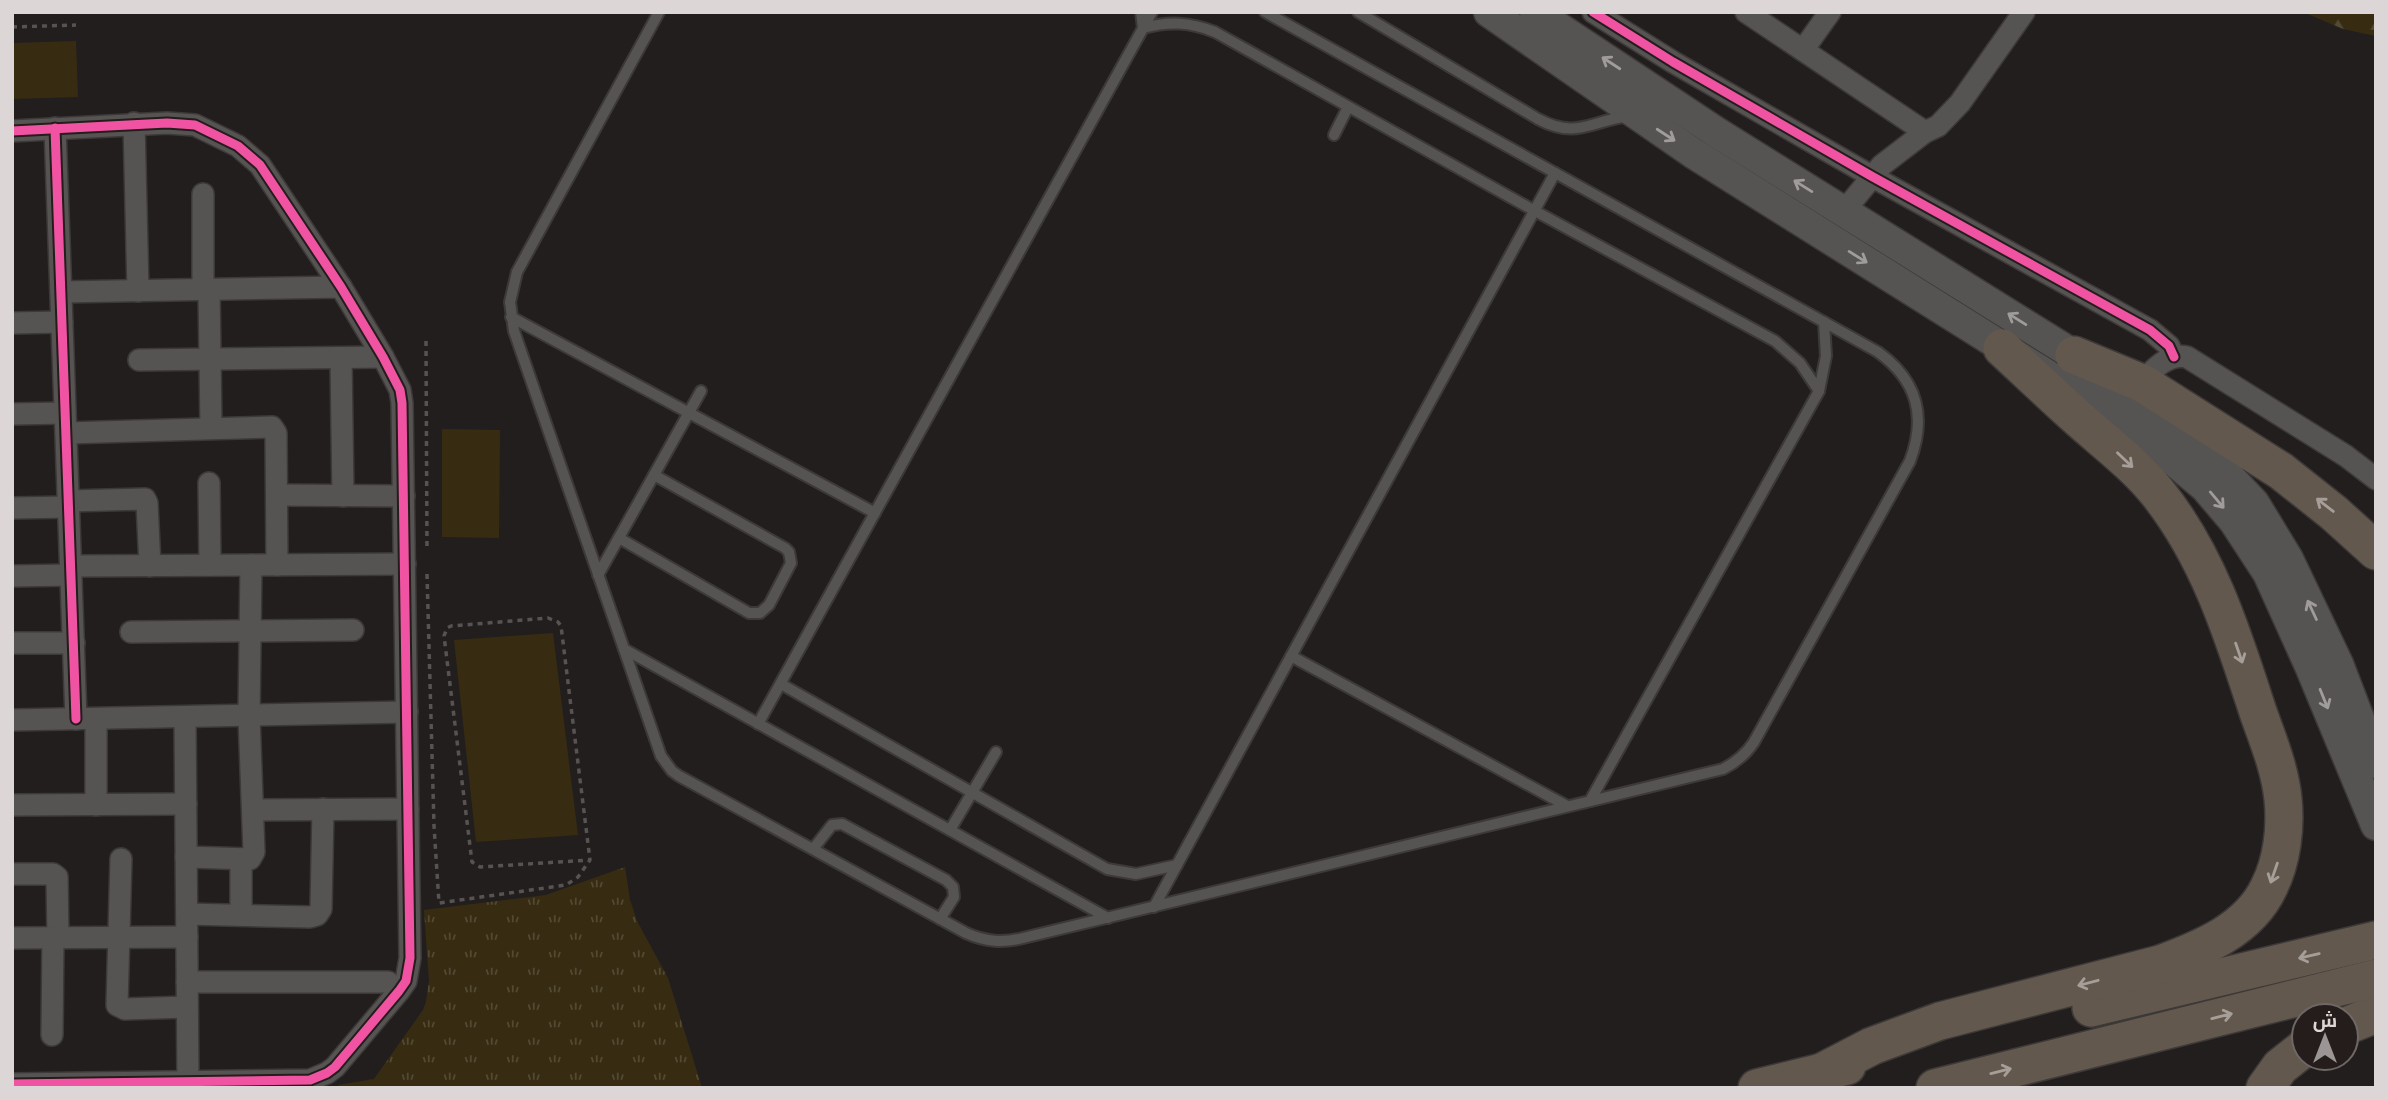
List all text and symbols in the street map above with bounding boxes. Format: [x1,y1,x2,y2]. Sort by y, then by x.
one-way arrow [1602,56,1621,70]
one-way arrow [1655,129,1675,143]
one-way arrow [1793,178,1813,192]
one-way arrow [1847,251,1867,265]
one-way arrow [2007,311,2027,325]
one-way arrow [2116,451,2133,468]
one-way arrow [2209,491,2224,509]
one-way arrow [2316,498,2335,513]
one-way arrow [2305,599,2318,621]
one-way arrow [2234,642,2246,664]
one-way arrow [2319,688,2332,709]
one-way arrow [2267,861,2280,883]
one-way arrow [2298,949,2321,963]
one-way arrow [2077,977,2100,990]
north arrow [2290,1002,2360,1072]
text: ش [2313,1007,2337,1033]
one-way arrow [2210,1009,2232,1022]
one-way arrow [1989,1064,2012,1077]

